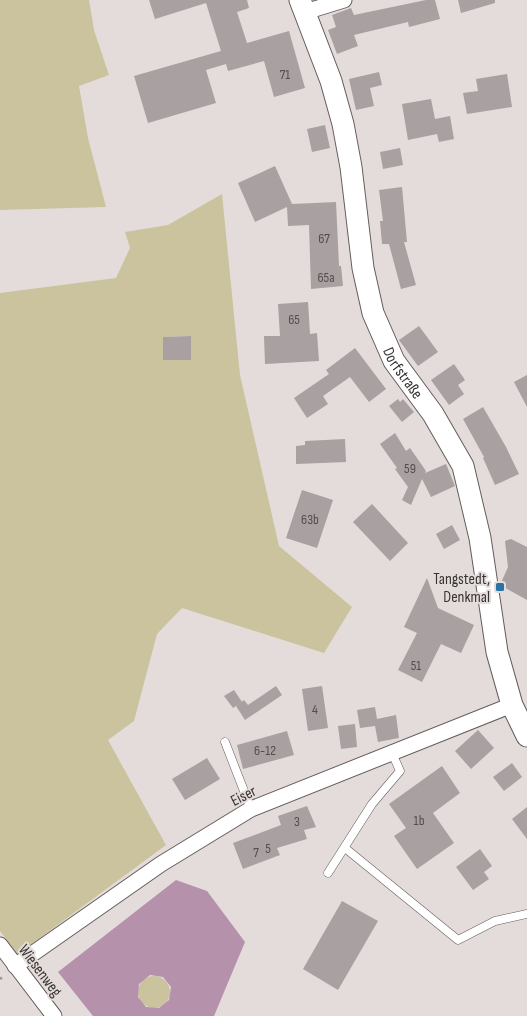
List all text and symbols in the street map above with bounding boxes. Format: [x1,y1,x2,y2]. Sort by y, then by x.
house number: 71 [280,66,290,83]
house number: 67 [318,230,330,247]
house number: 65a [317,269,335,286]
house number: 65 [288,311,300,328]
street label: Dorfstraße [378,345,426,403]
house number: 59 [404,460,416,477]
house number: 63b [301,511,319,528]
place label: Tangstedt, Denkmal [433,570,490,607]
marker: Tangstedt, Denkmal [494,581,506,593]
house number: 51 [411,657,421,674]
house number: 4 [312,701,318,718]
house number: 6-12 [254,742,276,759]
street label: Eiser [228,782,260,811]
house number: 1b [414,812,425,829]
house number: 3 [294,813,300,830]
house number: 5 [265,840,271,857]
house number: 7 [253,844,259,861]
street label: Wiesenweg [14,941,66,1001]

